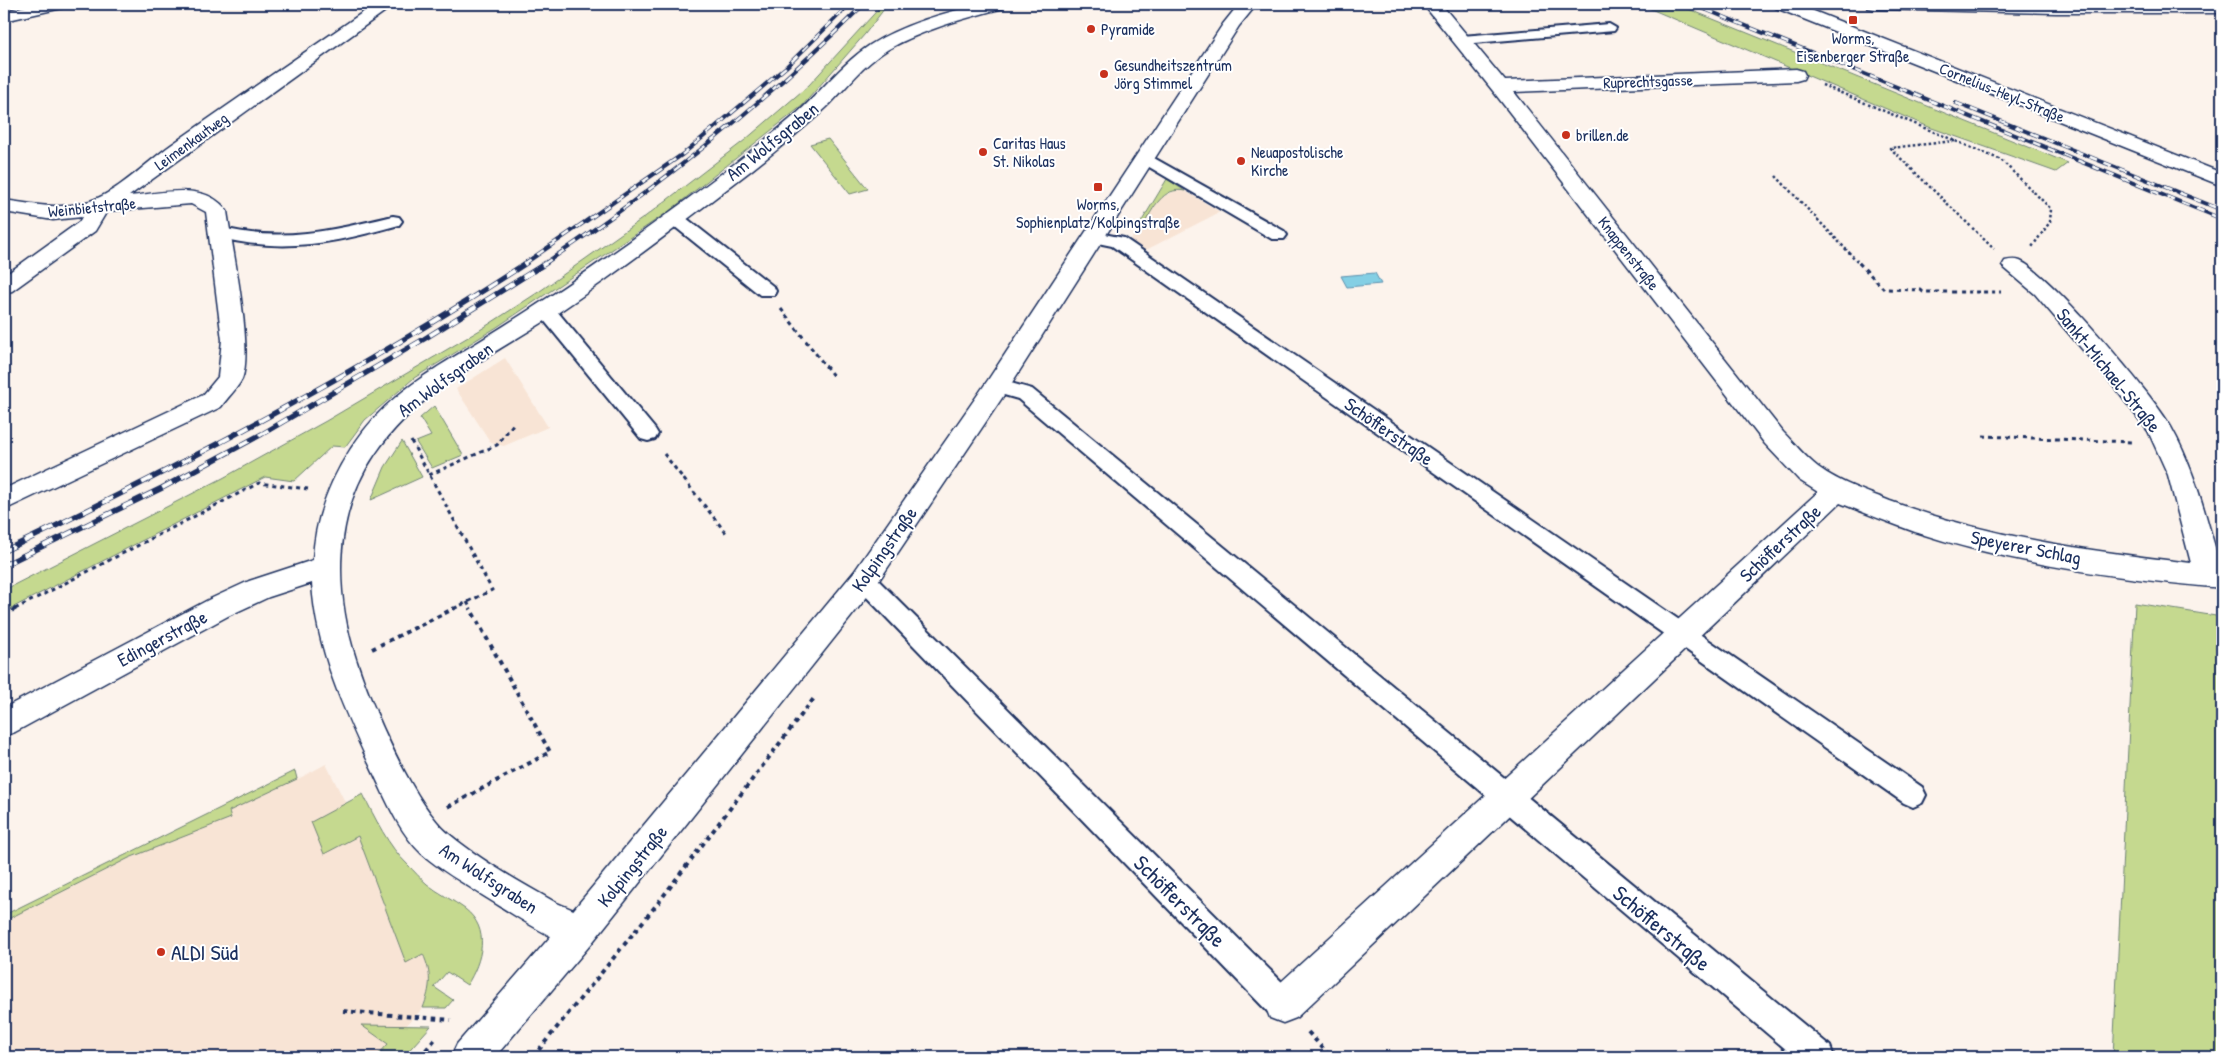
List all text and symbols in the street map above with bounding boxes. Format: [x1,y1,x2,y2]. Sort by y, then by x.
marker: Worms, Eisenberger Straße [1847,14,1859,26]
place label: Pyramide [1101,18,1156,40]
marker: Pyramide [1085,23,1097,35]
place label: Worms, Eisenberger Straße [1797,27,1910,67]
place label: Gesundheitszentrum Jörg Stimmel [1114,54,1232,94]
street label: Cornelius-Heyl-Straße [1936,57,2069,127]
marker: Gesundheitszentrum Jörg Stimmel [1098,68,1110,80]
street label: Ruprechtsgasse [1603,68,1694,94]
street label: Am Wolfsgraben [720,96,824,186]
street label: Leimenkautweg [150,107,232,175]
place label: brillen.de [1576,124,1629,146]
marker: brillen.de [1560,129,1572,141]
place label: Caritas Haus St. Nikolas [993,132,1066,172]
place label: Neuapostolische Kirche [1251,141,1344,181]
marker: Caritas Haus St. Nikolas [977,146,989,158]
marker: Neuapostolische Kirche [1235,155,1247,167]
marker: Worms, Sophienplatz/Kolpingstraße [1092,181,1104,193]
street label: Weinbietstraße [47,191,138,223]
place label: Worms, Sophienplatz/Kolpingstraße [1016,193,1181,233]
street label: Knappenstraße [1593,212,1665,295]
street label: Sankt-Michael-Straße [2051,302,2168,438]
street label: Am Wolfsgraben [392,335,498,423]
street label: Schöfferstraße [1339,391,1439,471]
street label: Schöfferstraße [1734,498,1827,588]
street label: Kolpingstraße [845,501,923,597]
street label: Speyerer Schlag [1969,524,2083,570]
street label: Edingerstraße [113,603,212,673]
street label: Kolpingstraße [591,819,673,912]
street label: Am Wolfsgraben [435,837,543,919]
street label: Schöfferstraße [1127,848,1233,954]
street label: Schöfferstraße [1607,878,1717,978]
place label: ALDI Süd [171,937,238,967]
marker: ALDI Süd [155,946,167,958]

